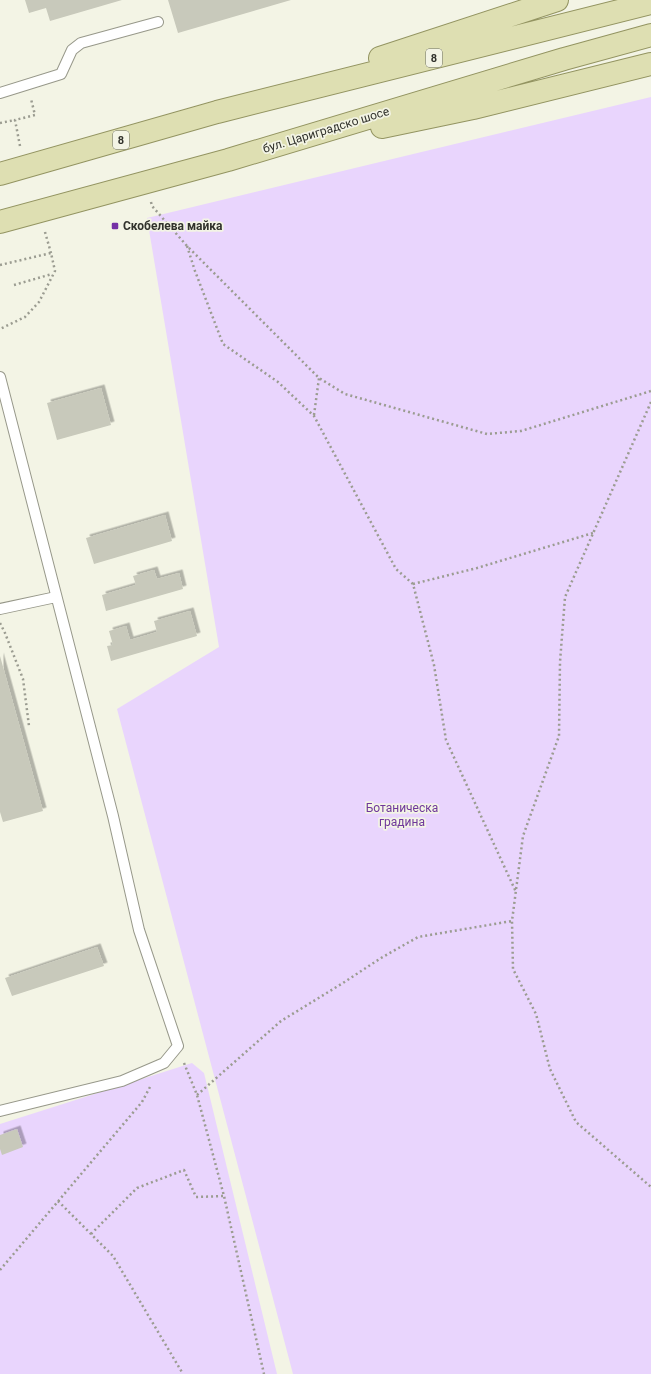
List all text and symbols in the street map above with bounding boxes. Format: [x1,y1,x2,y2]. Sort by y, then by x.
road number: 8 [426,49,442,67]
street label: бул. Цариградско шосе [261,104,391,156]
road number: 8 [113,131,129,149]
place label: Скобелева майка [123,219,223,233]
marker: Скобелева майка [110,221,120,231]
park label: Ботаническа градина [366,801,438,829]

